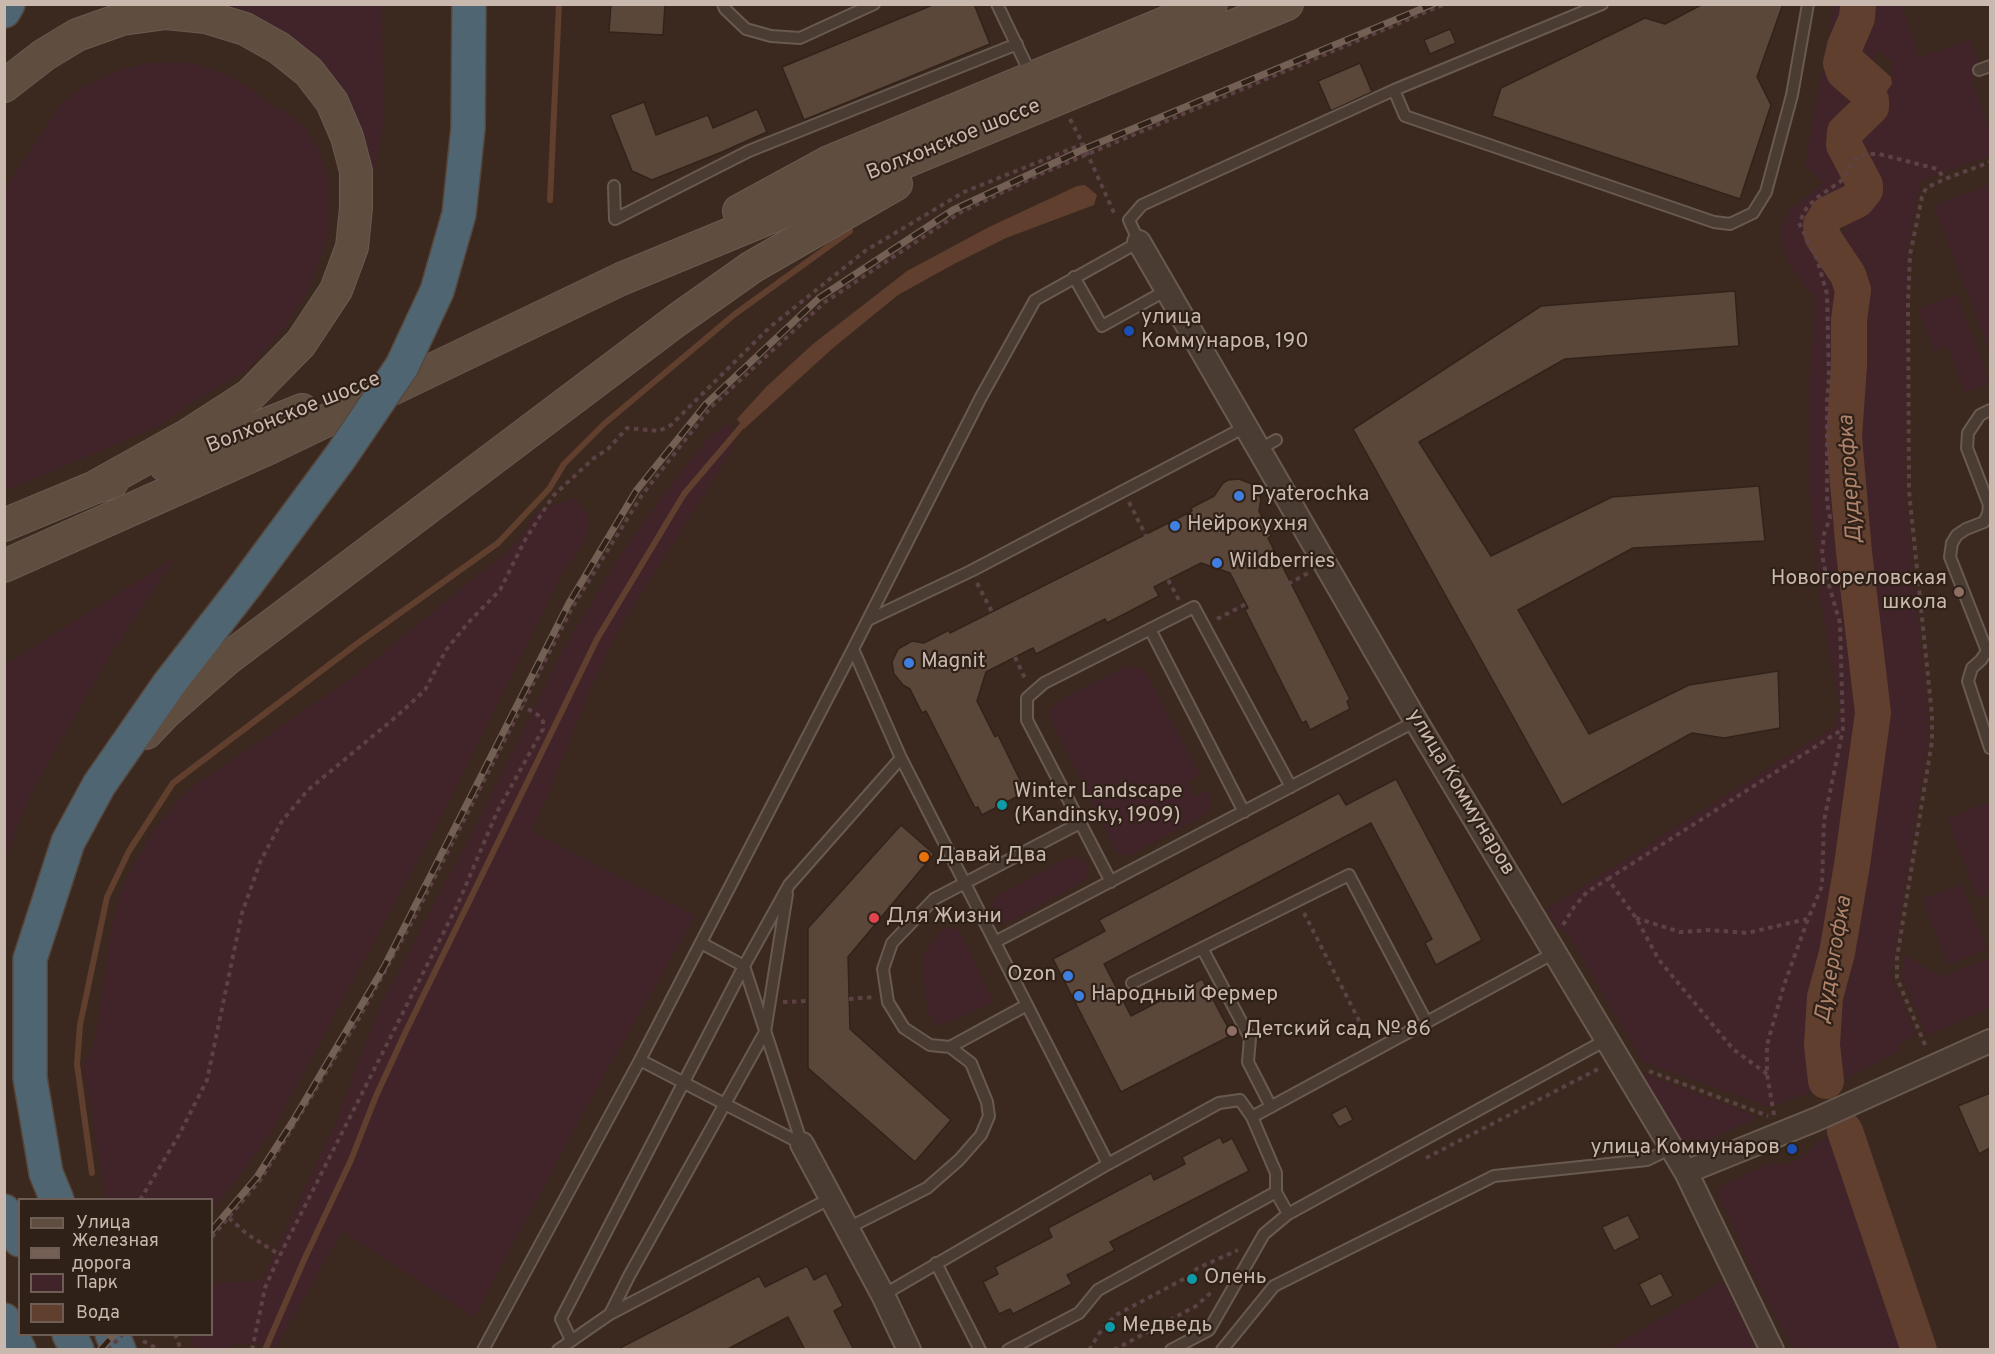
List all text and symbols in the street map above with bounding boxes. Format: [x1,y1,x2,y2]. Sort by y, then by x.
street label: Волхонское шоссе [863,95,1045,187]
place label: улица Коммунаров, 190 [1141,306,1309,356]
marker: улица Коммунаров, 190 [1122,324,1136,338]
street label: Волхонское шоссе [203,368,385,460]
water label: Дудергофка [1834,414,1870,544]
place label: Pyaterochka [1251,483,1369,509]
marker: Pyaterochka [1232,489,1246,503]
place label: Нейрокухня [1187,513,1308,539]
marker: Нейрокухня [1168,519,1182,533]
place label: Wildberries [1229,550,1335,576]
marker: Wildberries [1210,556,1224,570]
place label: Новогореловская школа [1771,567,1947,617]
marker: Новогореловская школа [1952,585,1966,599]
place label: Magnit [921,650,986,676]
marker: Magnit [902,656,916,670]
street label: улица Коммунаров [1400,705,1520,881]
place label: Winter Landscape (Kandinsky, 1909) [1014,780,1183,830]
marker: Winter Landscape (Kandinsky, 1909) [995,798,1009,812]
place label: Давай Два [936,844,1047,870]
marker: Давай Два [917,850,931,864]
water label: Дудергофка [1811,894,1859,1026]
place label: Для Жизни [886,905,1002,931]
marker: Для Жизни [867,911,881,925]
place label: Ozon [1007,963,1056,989]
marker: Ozon [1061,969,1075,983]
place label: Народный Фермер [1091,983,1278,1009]
marker: Народный Фермер [1072,989,1086,1003]
place label: Детский сад № 86 [1244,1018,1431,1044]
marker: Детский сад № 86 [1225,1024,1239,1038]
place label: улица Коммунаров [1590,1136,1780,1162]
marker: улица Коммунаров [1785,1142,1799,1156]
legend [18,1198,213,1336]
text: Улица [76,1212,130,1235]
text: Железная дорога [72,1230,159,1276]
place label: Олень [1204,1266,1267,1292]
text: Парк [76,1272,118,1295]
marker: Олень [1185,1272,1199,1286]
text: Вода [76,1302,120,1325]
place label: Медведь [1122,1314,1212,1340]
marker: Медведь [1103,1320,1117,1334]

